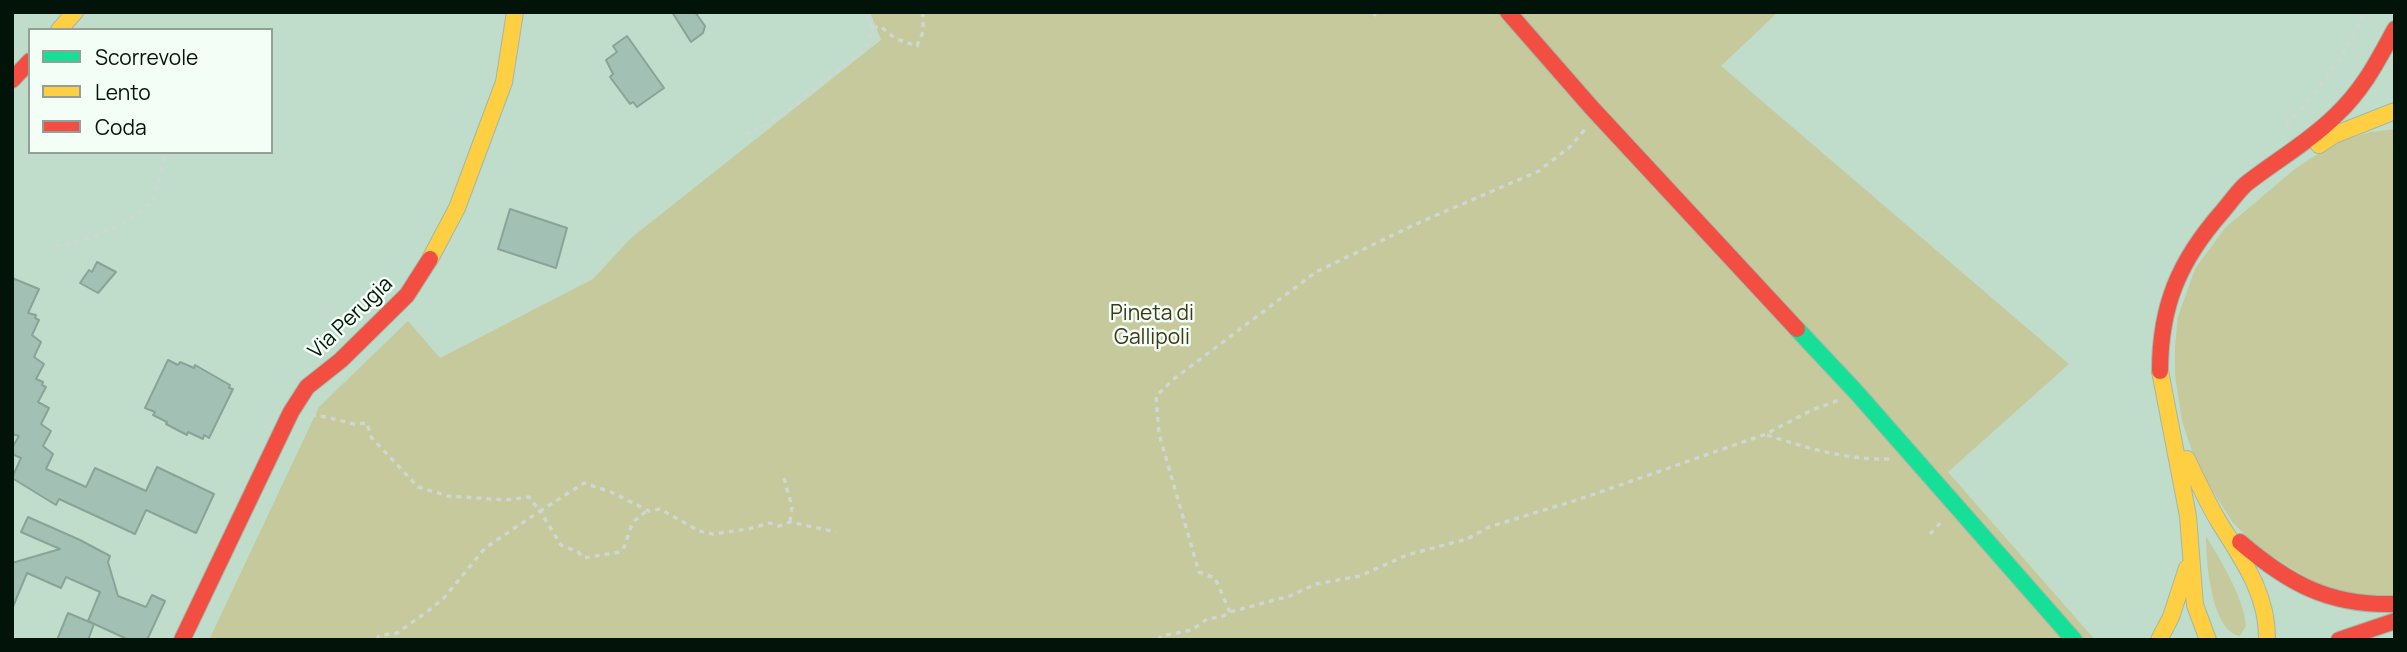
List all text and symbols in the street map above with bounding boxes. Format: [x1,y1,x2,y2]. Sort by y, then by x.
legend [28,28,273,154]
text: Scorrevole [95,43,198,71]
text: Lento [95,78,151,106]
text: Coda [95,113,147,141]
street label: Via Perugia [304,272,398,364]
park label: Pineta di Gallipoli [1110,301,1194,351]

